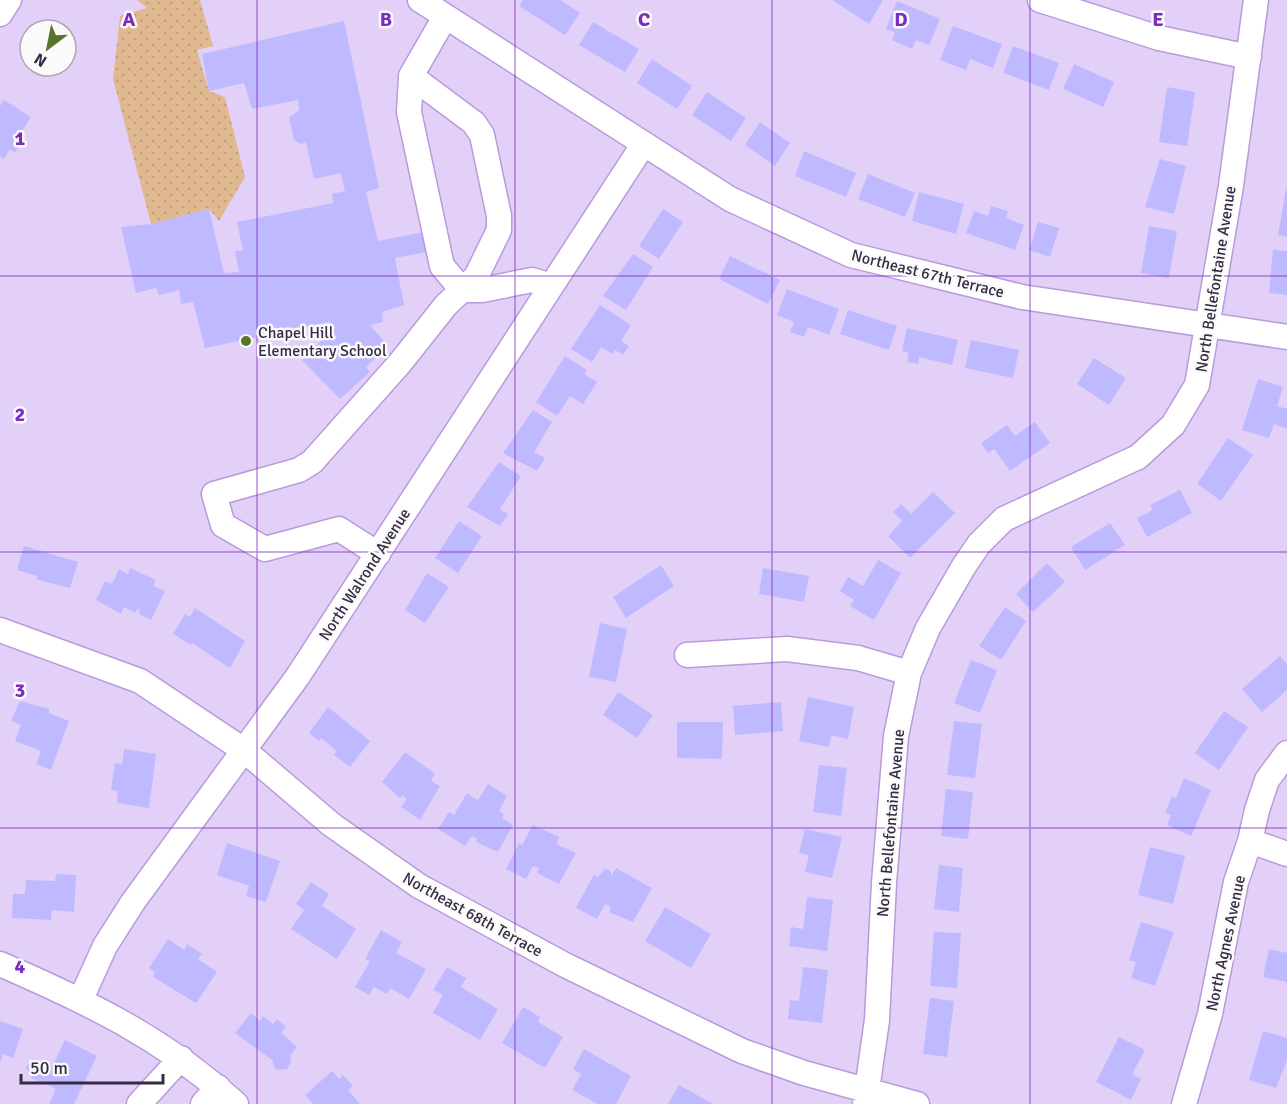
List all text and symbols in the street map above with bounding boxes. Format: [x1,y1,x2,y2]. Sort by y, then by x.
text: A [123,7,136,32]
text: B [380,7,392,32]
text: C [638,7,650,32]
text: D [894,7,908,32]
text: E [1152,7,1164,32]
north arrow [18,18,78,78]
text: N [31,48,51,71]
text: 1 [15,126,26,151]
street label: North Bellefontaine Avenue [1191,184,1241,374]
street label: Northeast 67th Terrace [849,245,1006,303]
place label: Chapel Hill Elementary School [258,323,387,361]
marker: Chapel Hill Elementary School [239,334,253,348]
text: 2 [15,402,25,427]
street label: North Walrond Avenue [315,505,415,644]
text: 3 [15,678,25,703]
street label: North Bellefontaine Avenue [873,728,909,918]
street label: Northeast 68th Terrace [399,868,546,962]
street label: North Agnes Avenue [1202,873,1250,1013]
text: 4 [15,954,26,979]
scale bar [21,1047,164,1085]
text: 50 m [30,1057,68,1079]

